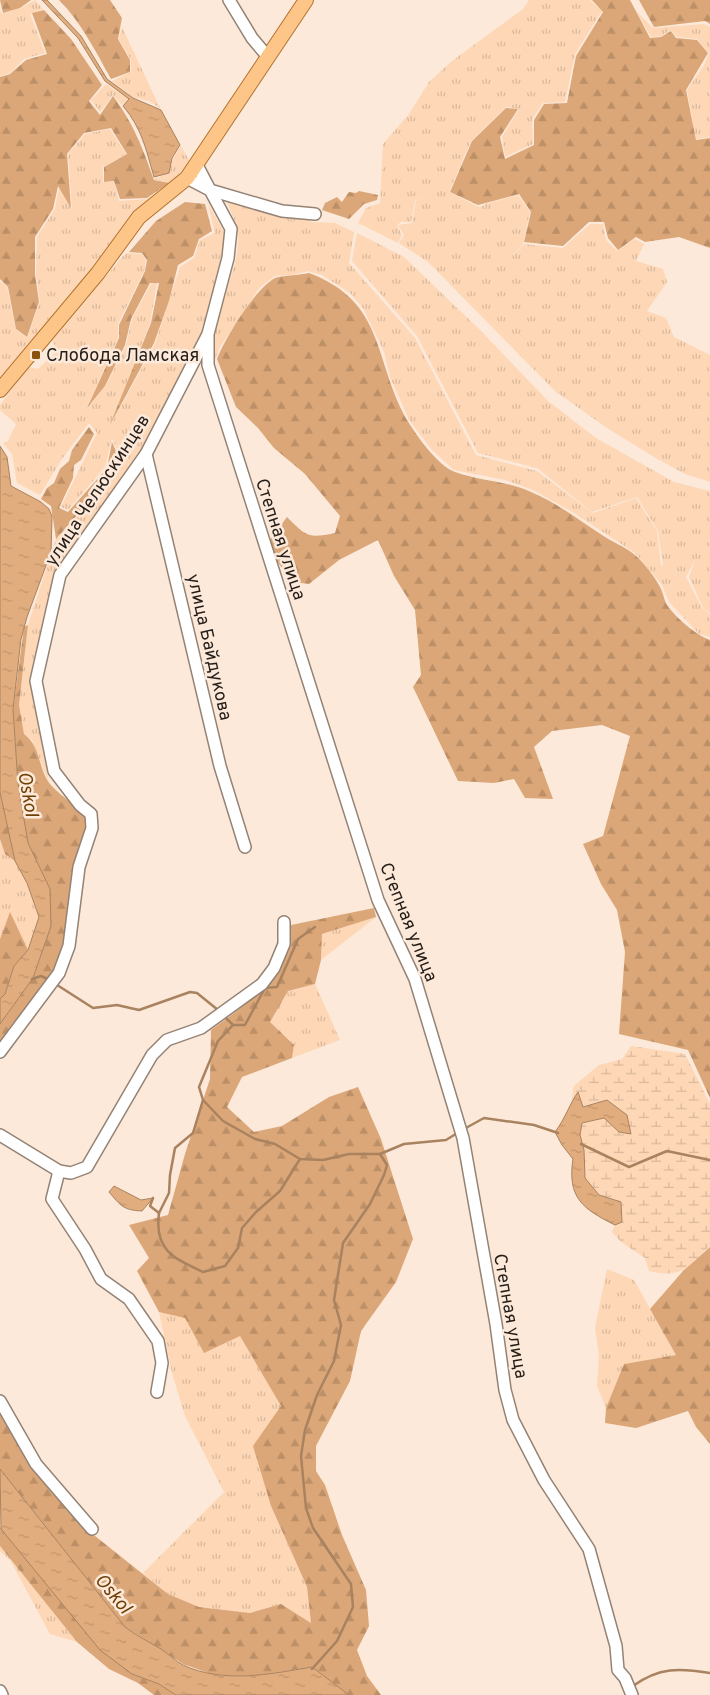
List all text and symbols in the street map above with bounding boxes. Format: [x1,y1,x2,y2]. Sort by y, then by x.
place label: Слобода Ламская [46,345,199,368]
marker: Слобода Ламская [30,349,42,361]
street label: улица Челюскинцев [41,411,156,571]
street label: Степная улица [249,476,310,603]
street label: улица Байдукова [181,572,237,723]
water label: Oskol [11,770,43,820]
street label: Степная улица [373,860,442,986]
street label: Степная улица [487,1252,532,1381]
water label: Oskol [89,1569,137,1620]

